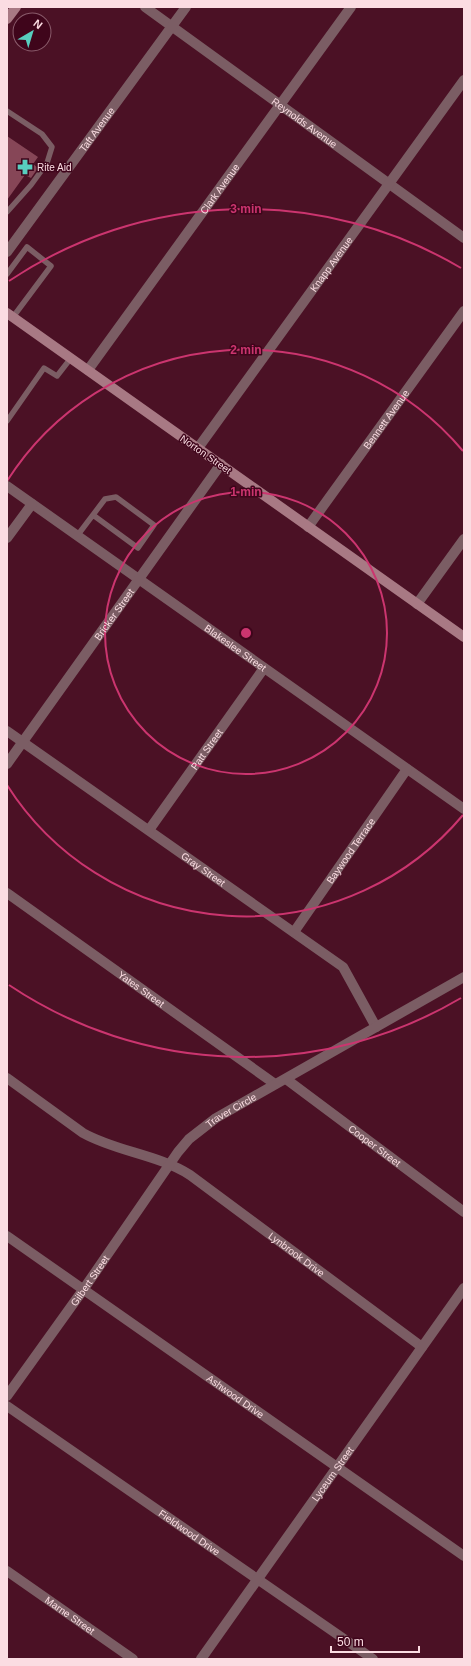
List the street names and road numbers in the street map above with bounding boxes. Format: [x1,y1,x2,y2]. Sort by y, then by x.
street label: Reynolds Avenue [270,96,339,150]
street label: Taft Avenue [77,105,117,154]
street label: Clark Avenue [198,161,242,216]
street label: Knapp Avenue [308,234,355,294]
street label: Bennett Avenue [361,387,412,451]
street label: Norton Street [178,433,233,476]
street label: Bricker Street [92,586,136,642]
street label: Blakeslee Street [202,622,268,674]
street label: Patt Street [189,727,225,772]
street label: Baywood Terrace [324,816,378,886]
street label: Gray Street [179,850,227,889]
street label: Yates Street [116,969,167,1010]
street label: Traver Circle [204,1091,259,1130]
street label: Cooper Street [346,1123,403,1169]
street label: Lynbrook Drive [266,1230,327,1279]
street label: Gilbert Street [68,1253,111,1308]
street label: Ashwood Drive [205,1373,266,1421]
street label: Lyceum Street [310,1445,356,1503]
street label: Fieldwood Drive [157,1508,222,1558]
street label: Marne Street [43,1594,97,1637]

